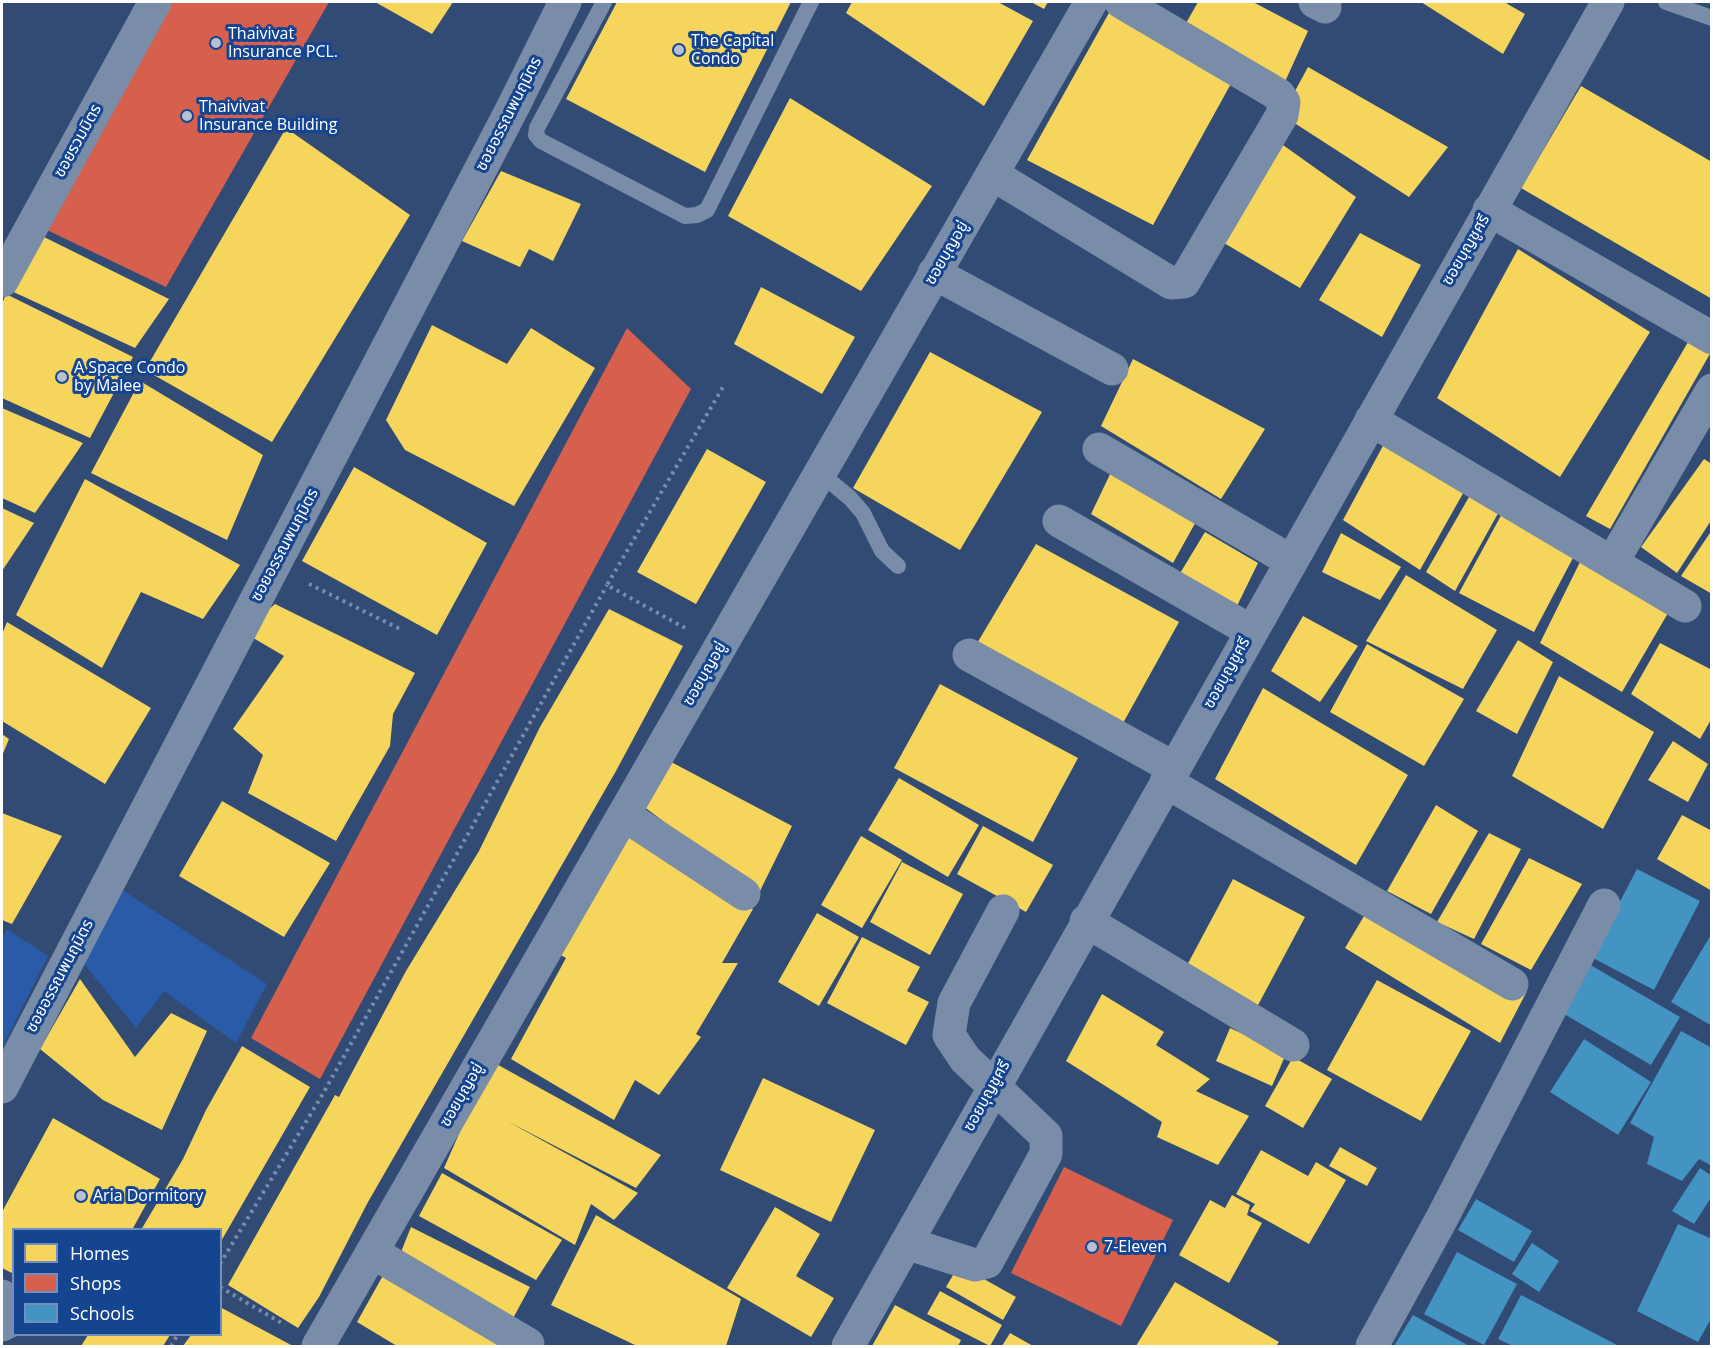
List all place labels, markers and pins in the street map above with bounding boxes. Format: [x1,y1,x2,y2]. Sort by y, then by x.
place label: Thaivivat Insurance PCL. [228,24,338,62]
place label: The Capital Condo [691,31,774,69]
marker: Thaivivat Insurance PCL. [209,36,223,50]
marker: The Capital Condo [672,43,686,57]
place label: Thaivivat Insurance Building [199,97,337,135]
marker: Thaivivat Insurance Building [180,109,194,123]
place label: A Space Condo by Malee [74,358,185,396]
marker: A Space Condo by Malee [55,370,69,384]
place label: Aria Dormitory [93,1186,203,1206]
marker: Aria Dormitory [74,1189,88,1203]
place label: 7-Eleven [1104,1237,1167,1257]
marker: 7-Eleven [1085,1240,1099,1254]

